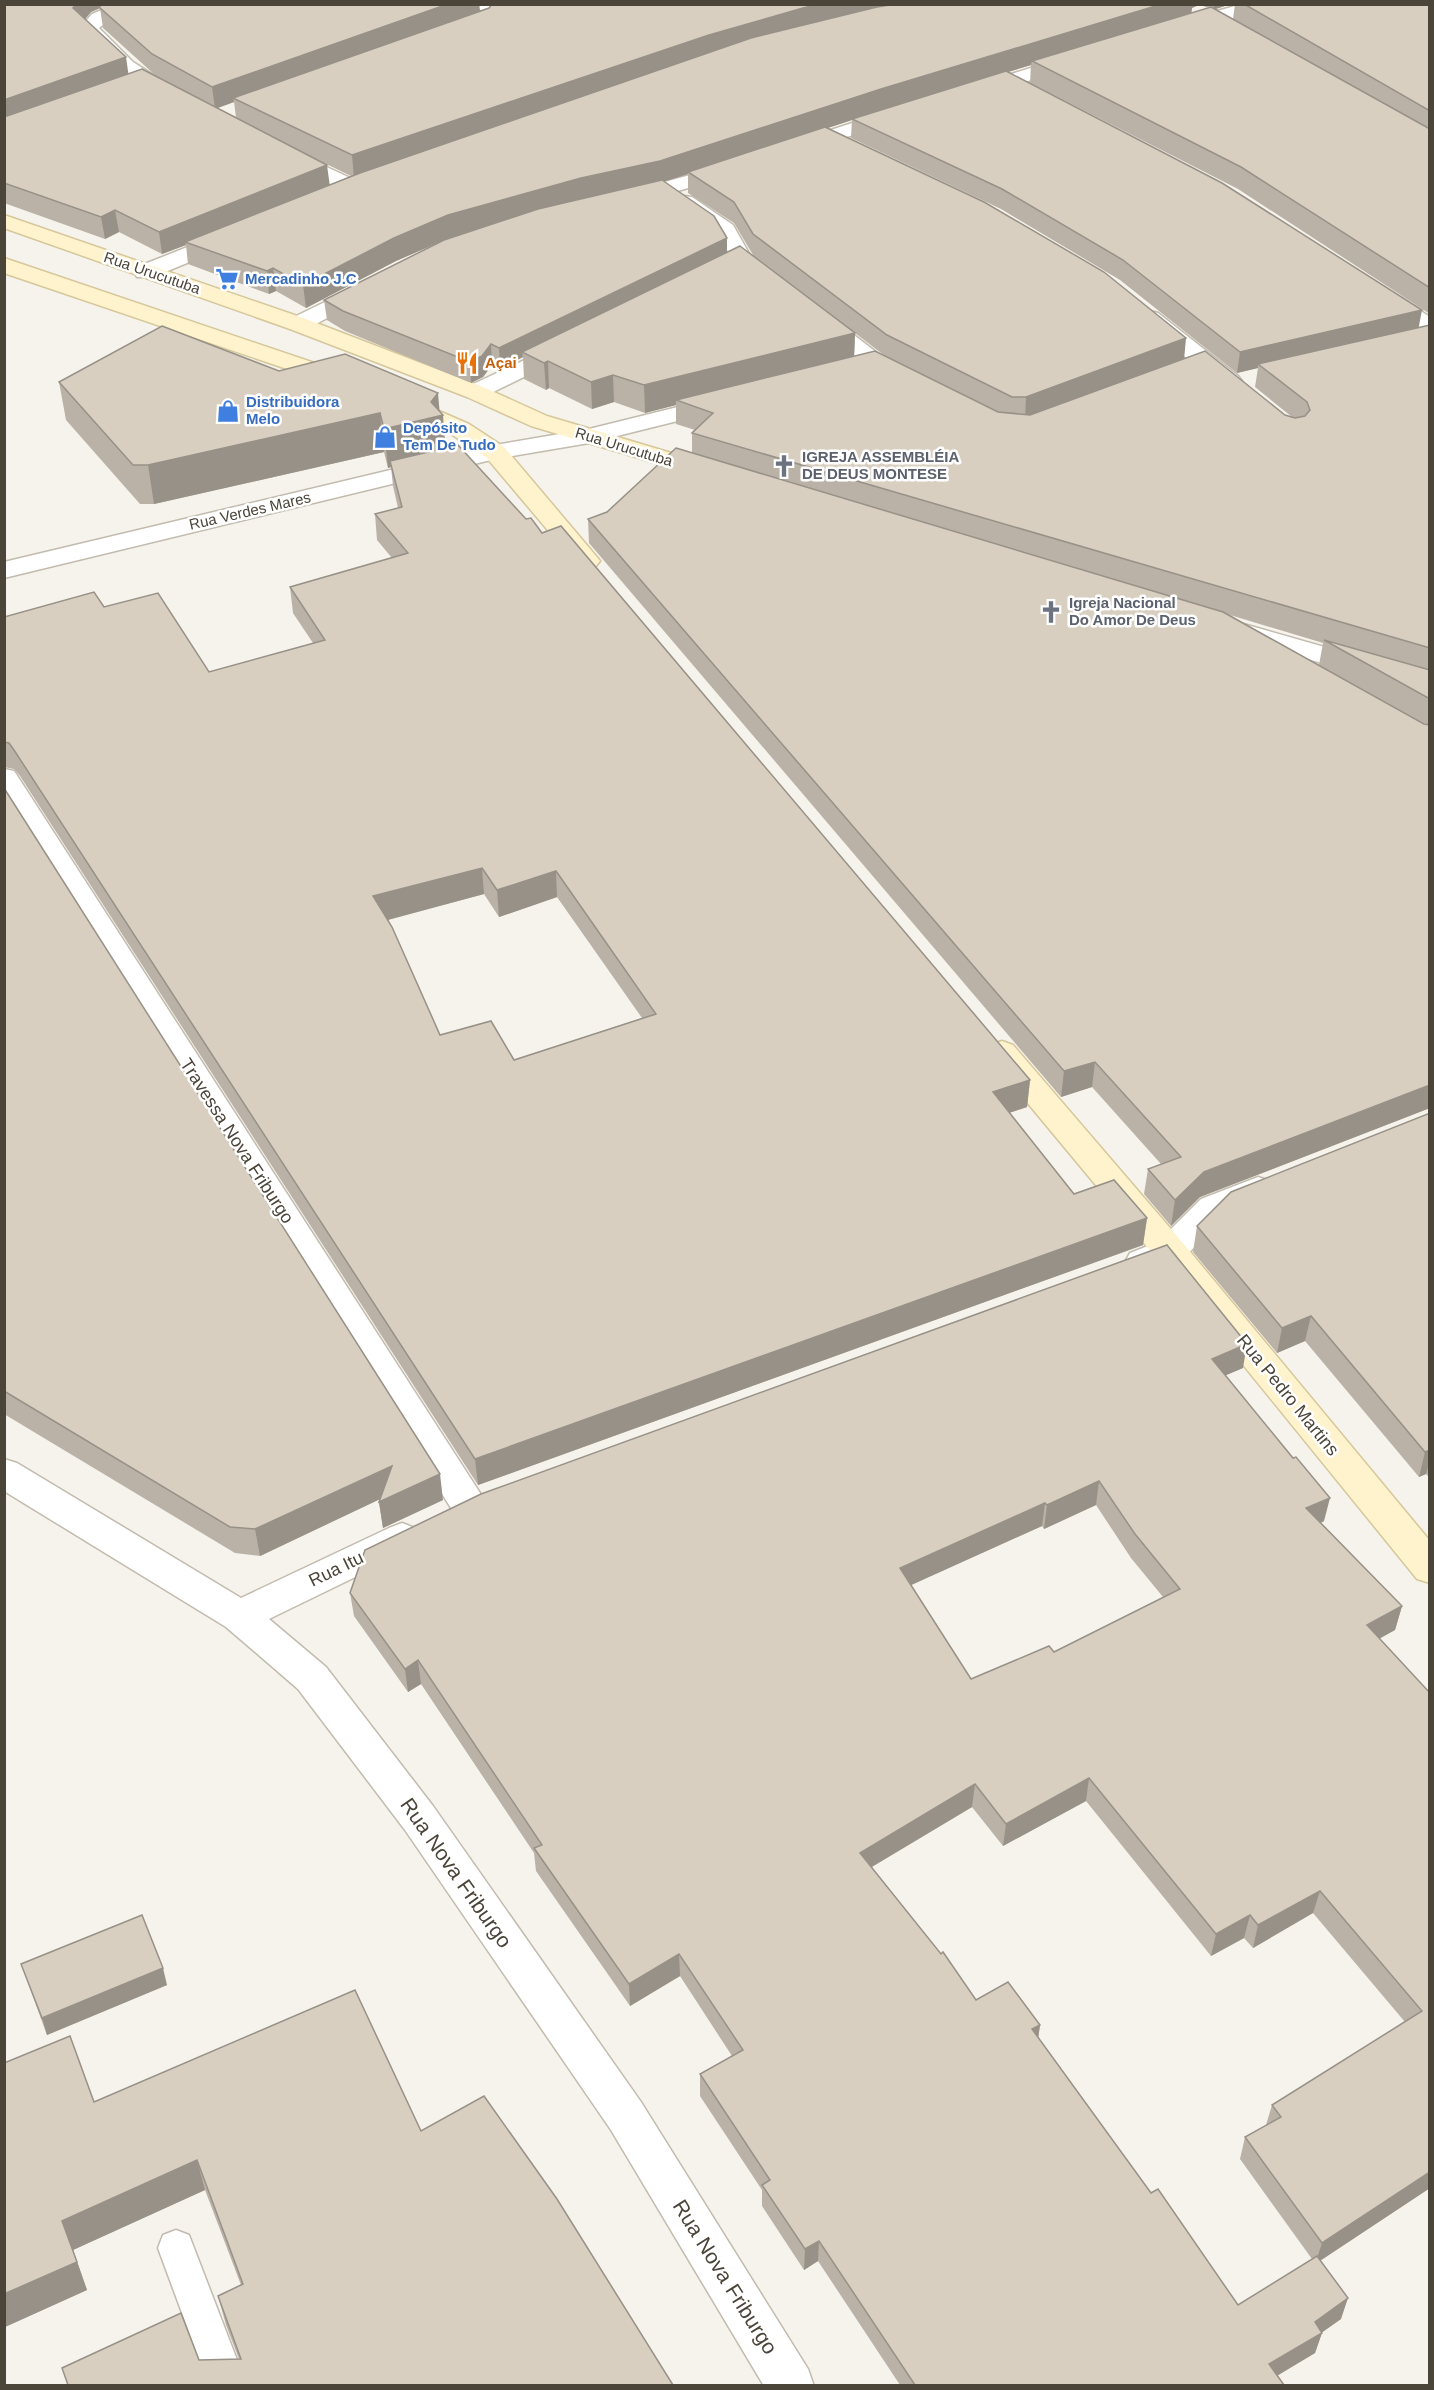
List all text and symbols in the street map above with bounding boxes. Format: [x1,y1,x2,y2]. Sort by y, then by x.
street label: Rua Urucutuba [102,248,203,297]
supermarket icon: Mercadinho J.C [214,266,240,292]
place label: Mercadinho J.C [245,270,357,287]
restaurant icon: Açai [454,350,480,376]
place label: Açai [485,354,517,371]
place label: Distribuidora Melo [246,393,340,427]
shop icon: Distribuidora Melo [215,398,241,424]
place label: Depósito Tem De Tudo [403,419,496,453]
shop icon: Depósito Tem De Tudo [372,424,398,450]
street label: Rua Urucutuba [573,424,675,470]
place label: IGREJA ASSEMBLÉIA DE DEUS MONTESE [802,448,959,482]
church icon: IGREJA ASSEMBLÉIA DE DEUS MONTESE [771,453,797,479]
street label: Rua Verdes Mares [187,488,312,533]
place label: Igreja Nacional Do Amor De Deus [1069,594,1196,628]
church icon: Igreja Nacional Do Amor De Deus [1038,599,1064,625]
street label: Travessa Nova Friburgo [176,1055,298,1227]
street label: Rua Pedro Martins [1233,1330,1343,1460]
street label: Rua Itu [306,1547,366,1591]
street label: Rua Nova Friburgo [396,1793,517,1952]
street label: Rua Nova Friburgo [669,2195,782,2358]

